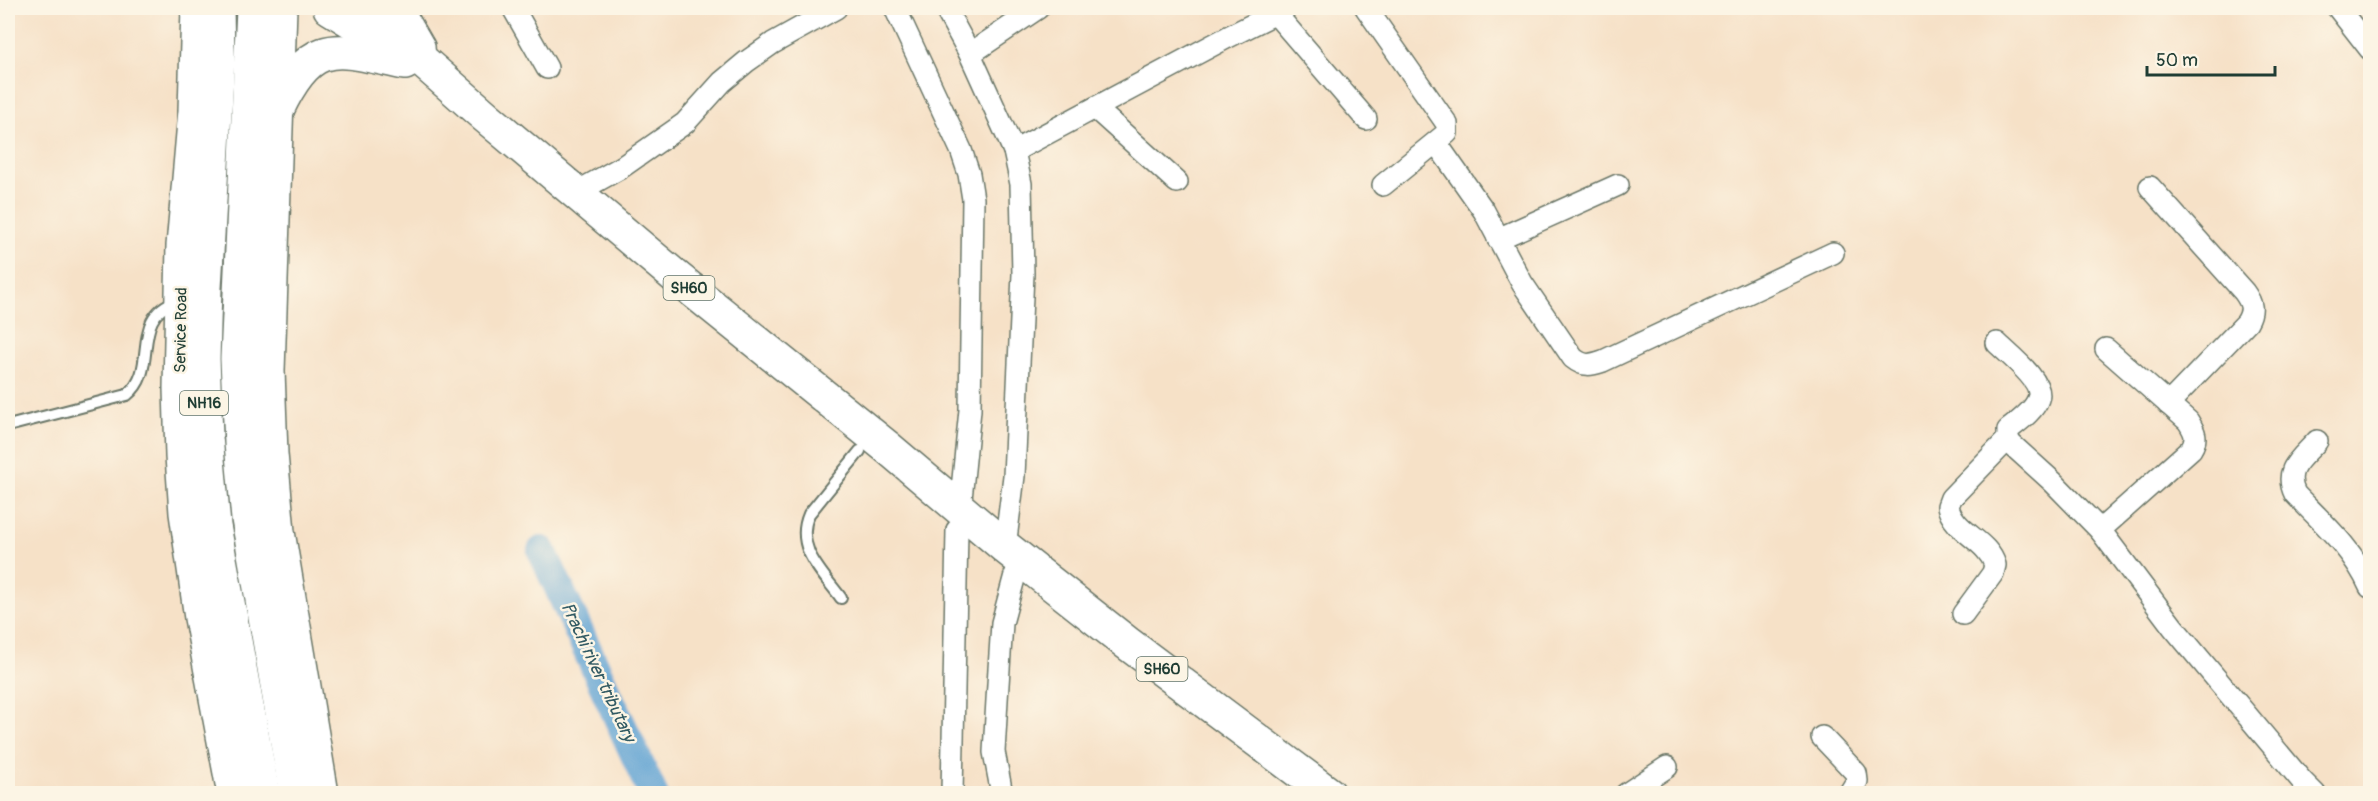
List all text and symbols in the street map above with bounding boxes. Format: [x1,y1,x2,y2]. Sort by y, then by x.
scale bar [2147,39,2274,77]
text: 50 m [2156,49,2198,72]
road number: SH60 [664,276,714,300]
street label: Service Road [170,287,192,373]
road number: NH16 [180,391,228,415]
water label: Prachi river tributary [556,599,641,747]
road number: SH60 [1136,657,1188,681]

